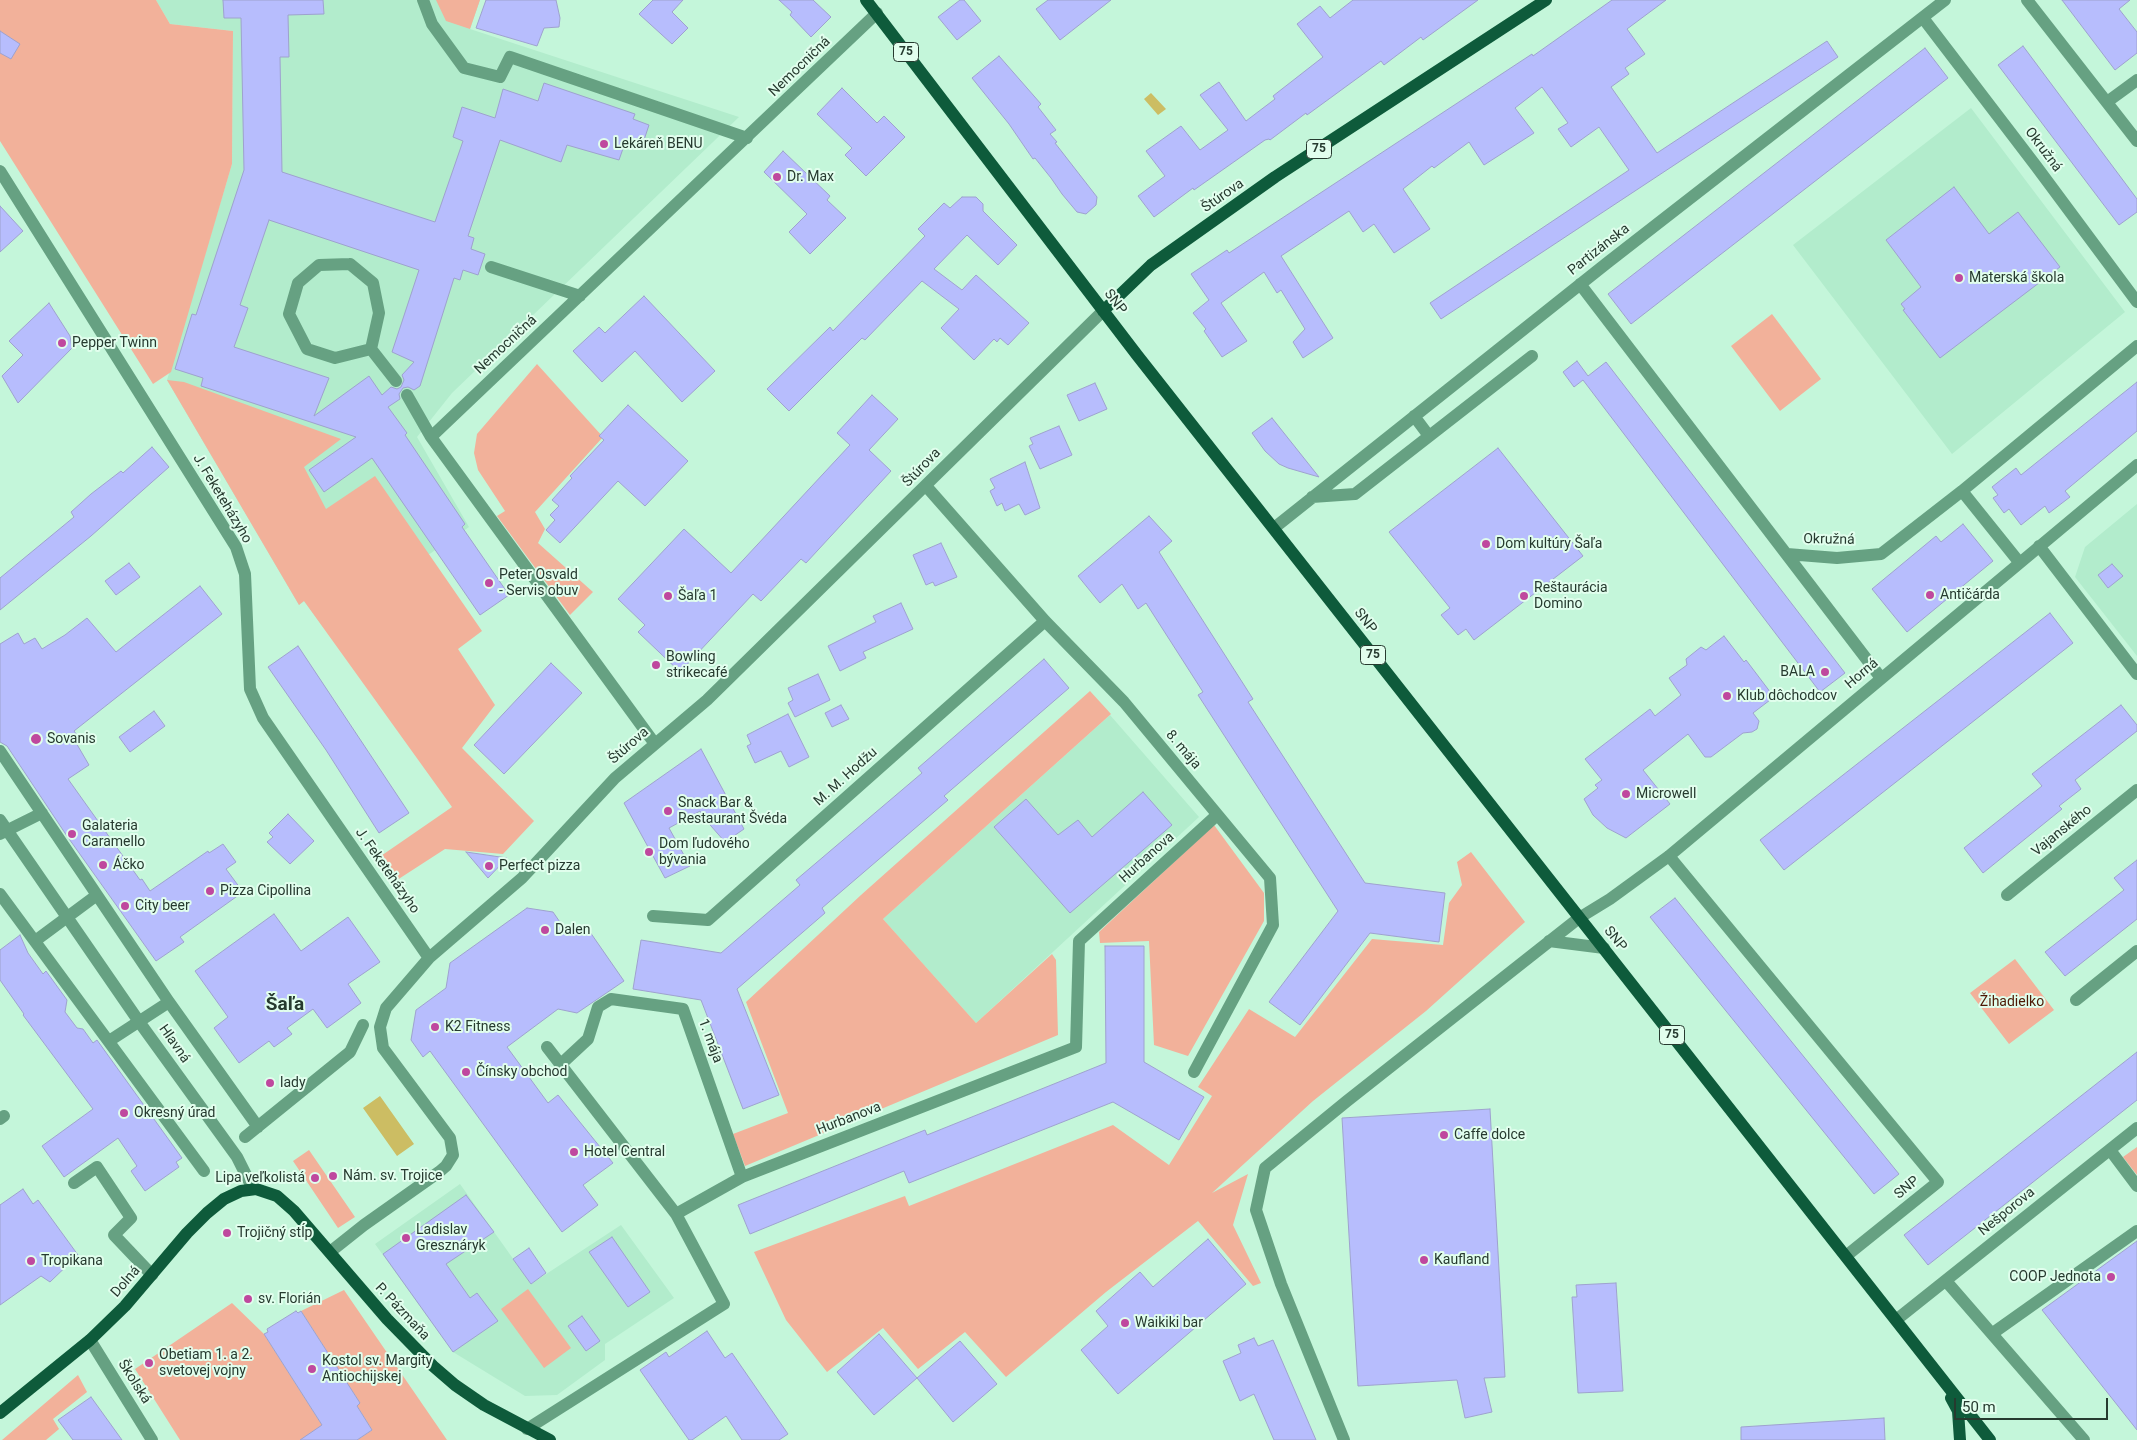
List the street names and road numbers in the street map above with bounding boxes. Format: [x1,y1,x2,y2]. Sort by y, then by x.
street label: Nemocničná [766,34,834,100]
road number: 75 [894,42,918,62]
street label: Okružná [2021,124,2065,176]
road number: 75 [1306,140,1332,158]
street label: Štúrova [1199,176,1247,216]
street label: Partizánska [1565,221,1633,279]
street label: SNP [1100,286,1130,318]
street label: Nemocničná [471,312,541,378]
street label: Štúrova [899,445,945,491]
street label: J. Feketeházyho [189,451,255,547]
street label: Okružná [1803,531,1855,549]
street label: SNP [1350,605,1380,637]
road number: 75 [1360,646,1386,664]
street label: Horná [1842,655,1882,693]
street label: Štúrova [606,724,652,768]
street label: 8. mája [1162,727,1204,773]
street label: M. M. Hodžu [811,744,881,810]
street label: Vajanského [2029,802,2095,860]
street label: J. Feketeházyho [351,825,423,917]
street label: Hurbanova [1116,829,1178,887]
street label: SNP [1600,923,1630,955]
street label: 1. mája [694,1017,726,1065]
street label: Hlavná [155,1022,193,1066]
road number: 75 [1660,1026,1684,1044]
street label: Hurbanova [814,1099,884,1139]
street label: SNP [1891,1173,1923,1203]
street label: Nešporova [1976,1184,2038,1240]
street label: Dolná [108,1263,144,1301]
street label: P. Pázmaňa [371,1280,433,1344]
street label: Školská [114,1357,154,1407]

